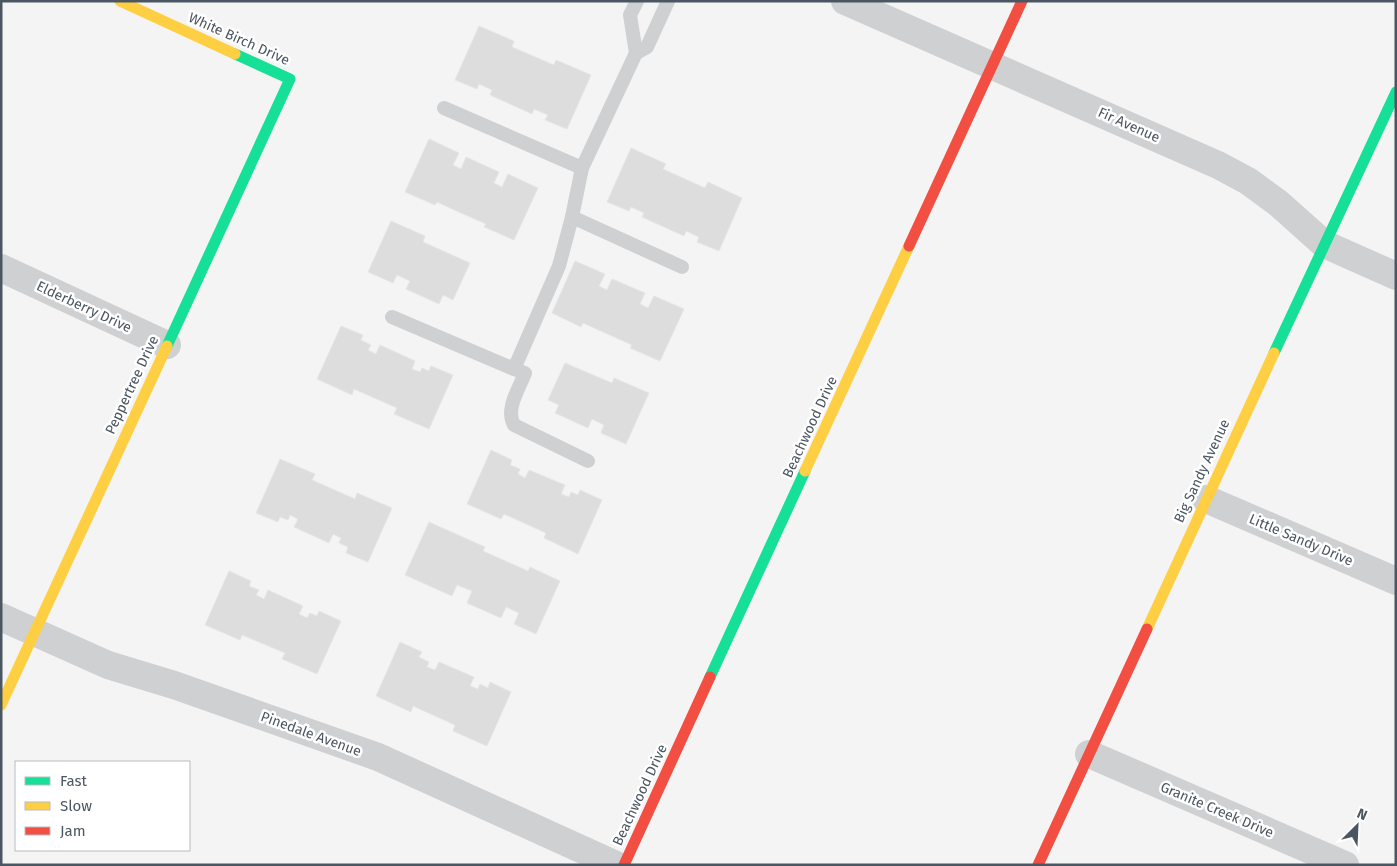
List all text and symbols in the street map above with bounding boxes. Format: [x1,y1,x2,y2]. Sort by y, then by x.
street label: White Birch Drive [186,9,292,69]
street label: Fir Avenue [1095,104,1163,146]
street label: Elderberry Drive [34,278,134,336]
street label: Peppertree Drive [102,333,162,437]
street label: Beachwood Drive [779,374,841,480]
street label: Big Sandy Avenue [1171,416,1233,526]
street label: Little Sandy Drive [1246,510,1356,570]
street label: Pinedale Avenue [258,708,364,760]
street label: Beachwood Drive [609,742,671,848]
legend [15,761,190,851]
text: Fast [60,772,87,790]
street label: Granite Creek Drive [1158,778,1276,842]
text: Slow [60,797,92,815]
north arrow [1332,801,1382,851]
text: N [1354,805,1370,824]
text: Jam [60,822,86,840]

